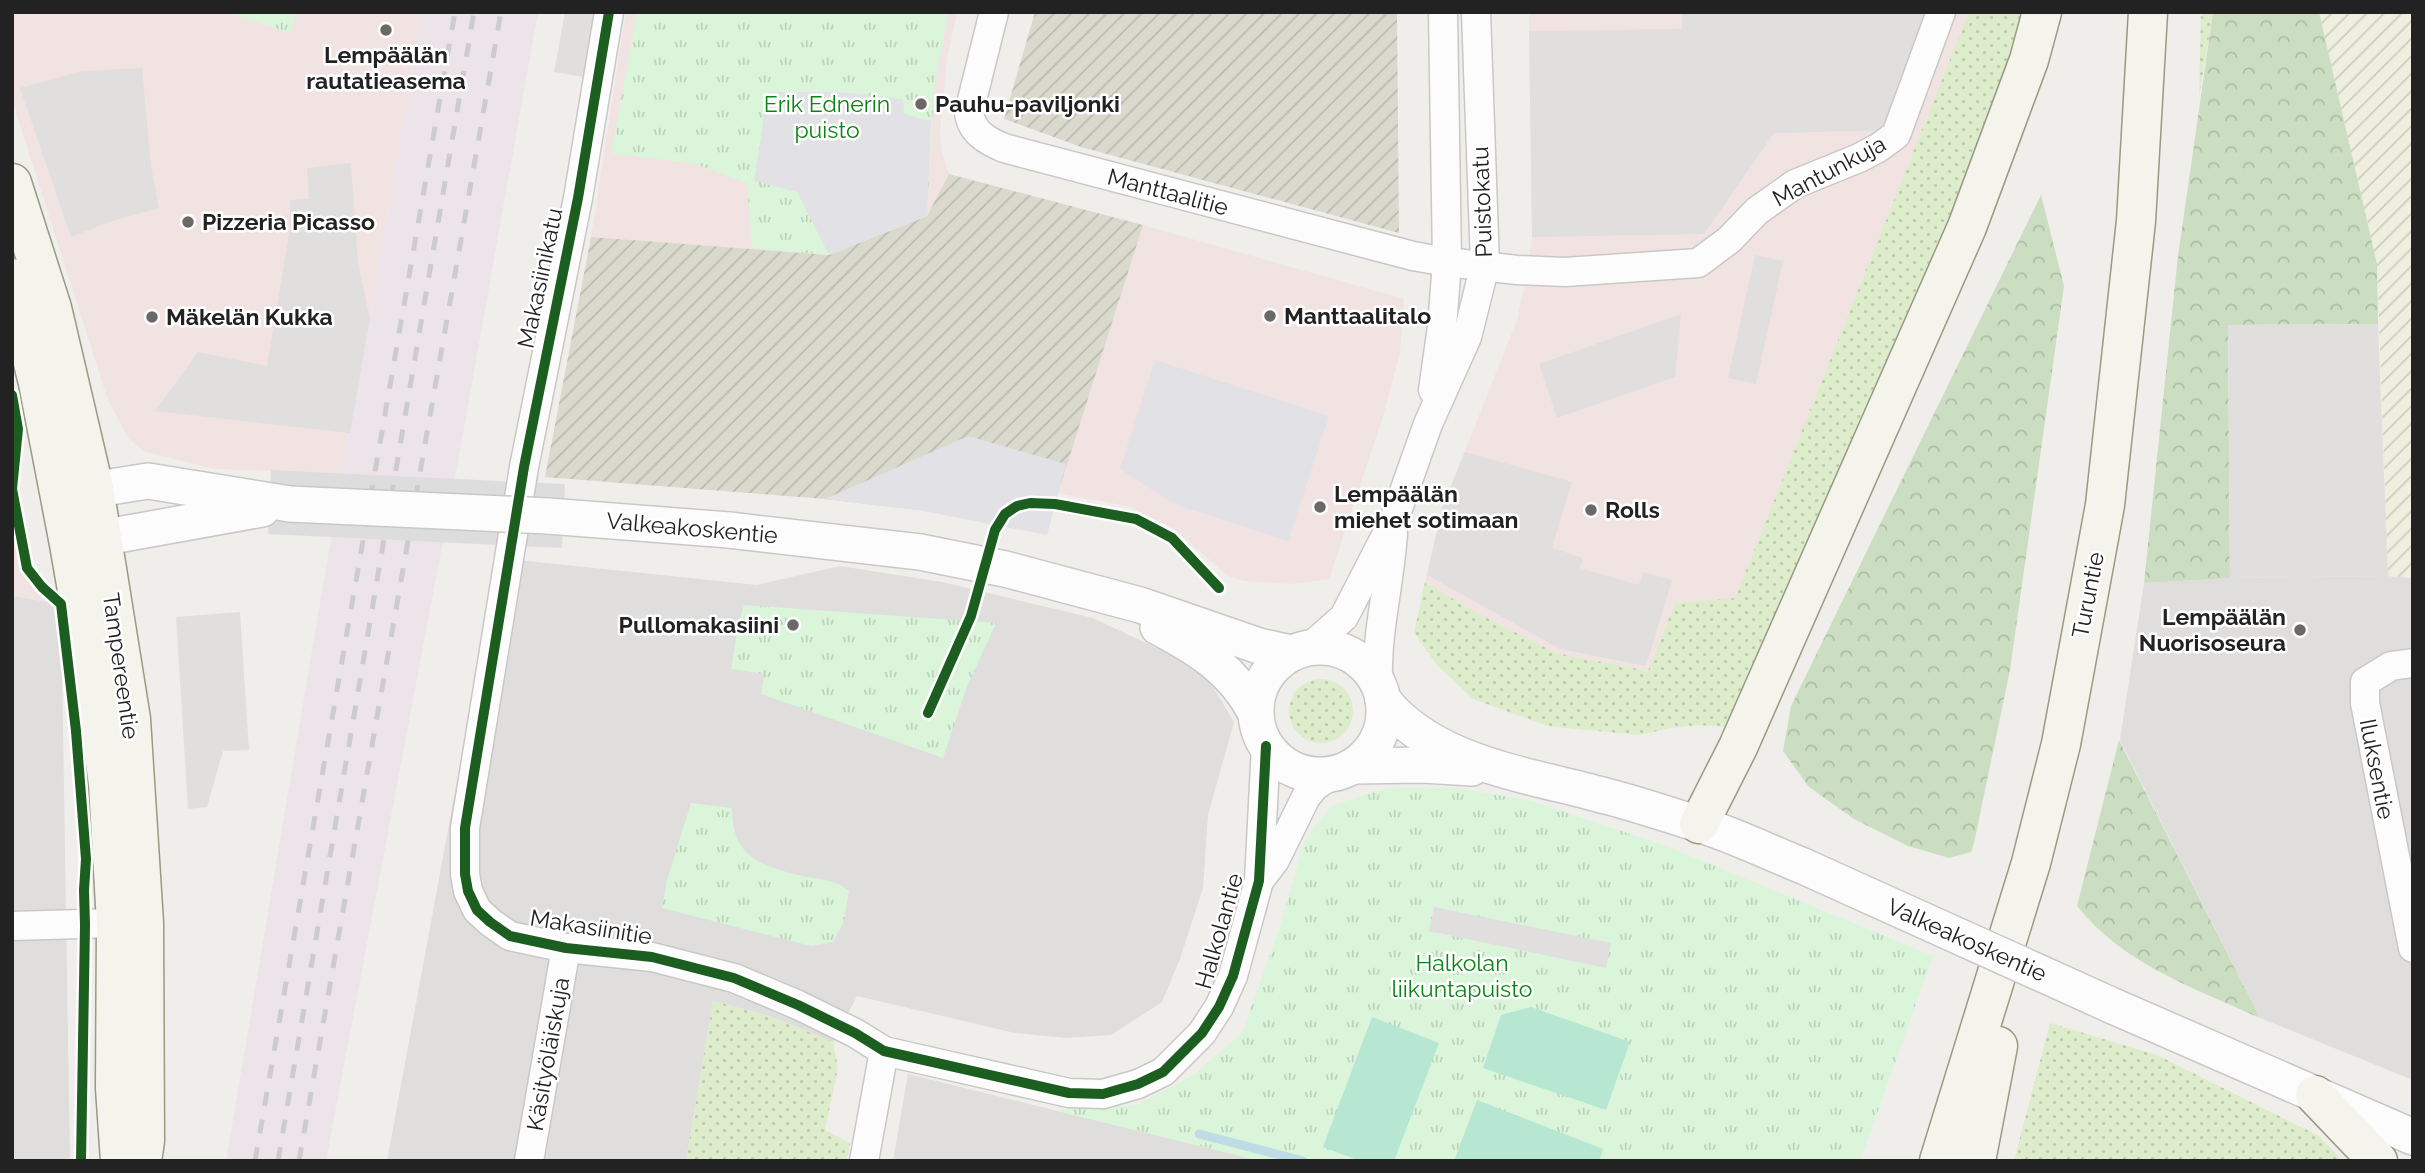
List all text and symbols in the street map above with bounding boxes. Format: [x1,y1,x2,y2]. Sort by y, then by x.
marker: Lempäälän rautatieasema [378,22,394,38]
place label: Lempäälän rautatieasema [306,41,466,94]
park label: Erik Ednerin puisto [764,90,890,143]
place label: Pauhu-paviljonki [935,90,1120,117]
marker: Pauhu-paviljonki [913,96,929,112]
street label: Mantunkuja [1768,129,1890,212]
street label: Puistokatu [1466,146,1497,258]
street label: Manttaalitie [1105,162,1231,221]
street label: Makasiinikatu [511,205,568,351]
place label: Pizzeria Picasso [202,208,375,235]
marker: Pizzeria Picasso [180,214,196,230]
place label: Manttaalitalo [1284,302,1431,329]
place label: Mäkelän Kukka [166,303,333,330]
marker: Manttaalitalo [1262,308,1278,324]
marker: Mäkelän Kukka [144,309,160,325]
place label: Lempäälän miehet sotimaan [1334,480,1518,533]
place label: Rolls [1605,496,1660,523]
marker: Lempäälän miehet sotimaan [1312,499,1328,515]
marker: Rolls [1583,502,1599,518]
street label: Valkeakoskentie [605,507,779,548]
street label: Turuntie [2066,550,2109,640]
street label: Tampereentie [98,591,145,741]
place label: Lempäälän Nuorisoseura [2139,603,2286,656]
place label: Pullomakasiini [619,611,779,638]
marker: Pullomakasiini [785,617,801,633]
marker: Lempäälän Nuorisoseura [2292,622,2308,638]
street label: Iluksentie [2355,716,2400,822]
street label: Halkolantie [1189,870,1248,992]
street label: Valkeakoskentie [1883,892,2051,987]
street label: Makasiinitie [528,904,654,949]
park label: Halkolan liikuntapuisto [1392,949,1532,1002]
street label: Käsityöläiskuja [521,975,574,1133]

